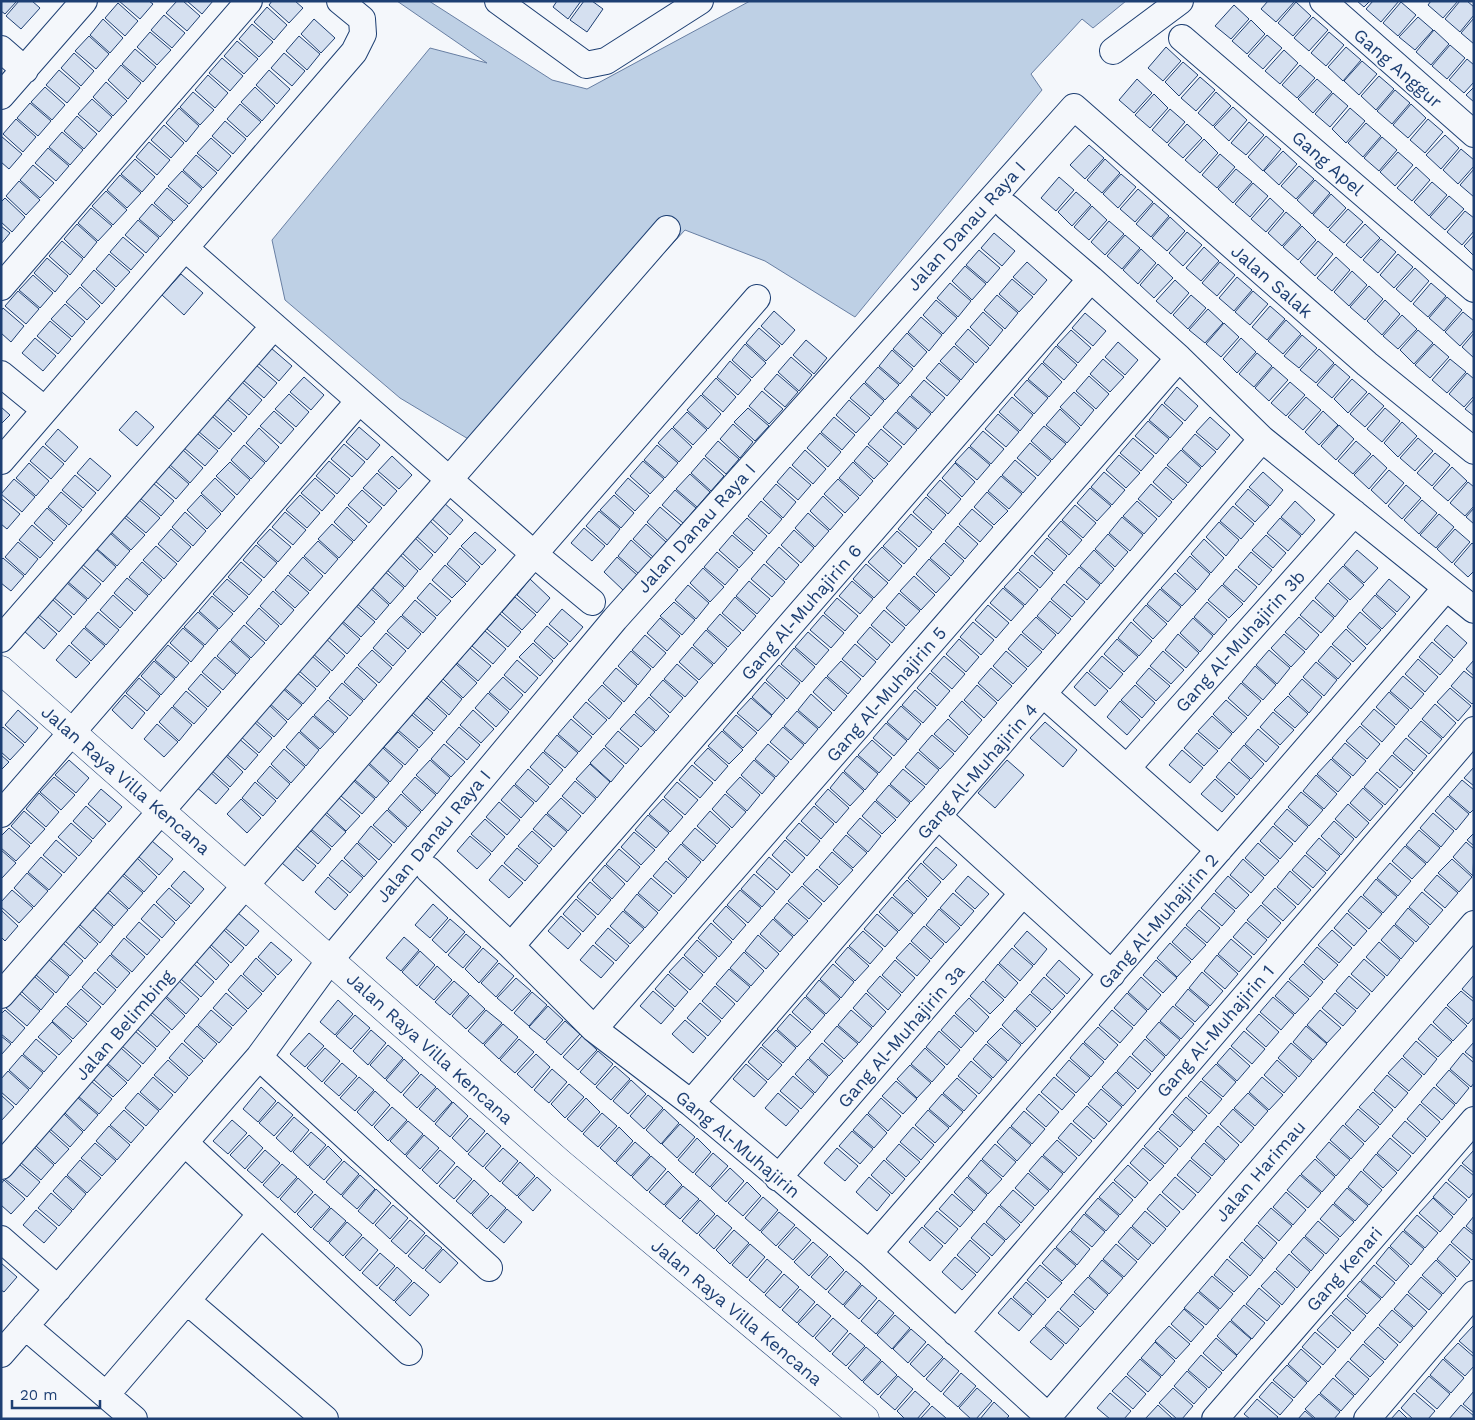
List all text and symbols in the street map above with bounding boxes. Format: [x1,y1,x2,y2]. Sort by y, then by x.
street label: Gang Anggur [1350,24,1446,112]
street label: Gang Apel [1288,126,1369,200]
street label: Jalan Danau Raya I [902,157,1030,295]
street label: Jalan Salak [1227,240,1317,322]
street label: Jalan Danau Raya I [632,459,760,597]
street label: Gang Al-Muhajirin 6 [736,540,866,684]
street label: Gang Al-Muhajirin 3b [1171,566,1309,716]
street label: Gang Al-Muhajirin 5 [822,622,950,766]
street label: Gang Al-Muhajirin 4 [912,699,1042,843]
street label: Jalan Raya Villa Kencana [37,701,215,859]
street label: Jalan Danau Raya I [371,765,495,907]
street label: Gang Al-Muhajirin 2 [1094,849,1222,993]
street label: Gang Al-Muhajirin 3a [833,960,969,1112]
street label: Gang Al-Muhajirin 1 [1152,961,1278,1101]
street label: Jalan Belimbing [70,965,178,1085]
street label: Jalan Raya Villa Kencana [342,968,518,1128]
street label: Gang Al-Muhajirin [672,1086,804,1202]
street label: Jalan Harimau [1210,1116,1310,1226]
street label: Gang Kenari [1302,1222,1386,1316]
street label: Jalan Raya Villa Kencana [647,1234,827,1390]
scale bar [12,1378,100,1410]
text: 20 m [20,1386,58,1404]

